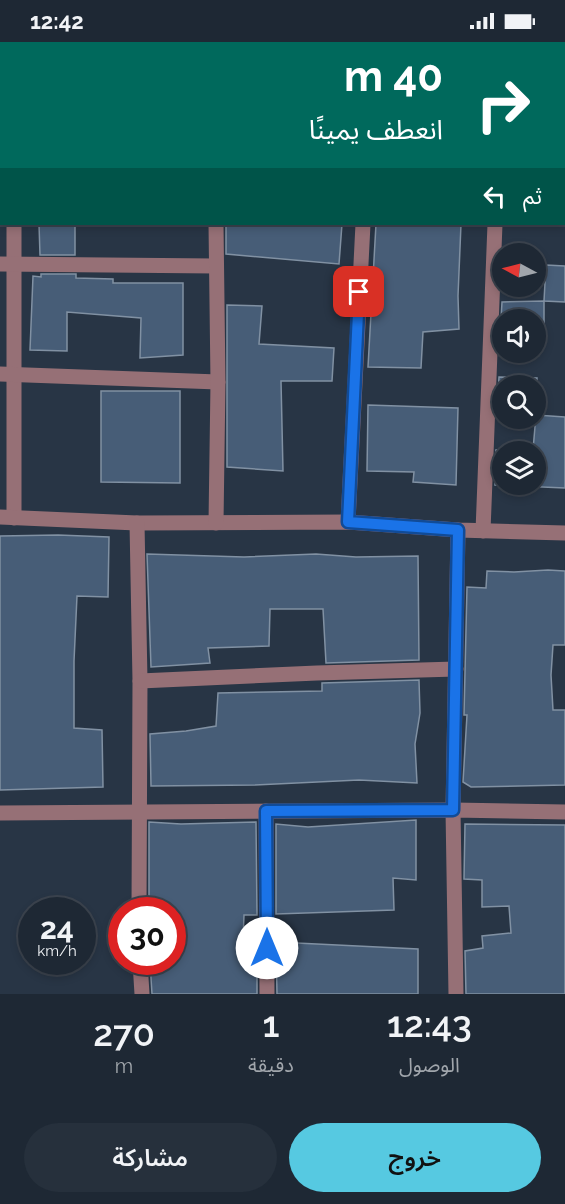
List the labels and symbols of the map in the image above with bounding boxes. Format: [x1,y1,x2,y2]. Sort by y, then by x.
north arrow [492,243,546,297]
pin [333,266,384,317]
speed limit sign: 30 [108,897,186,975]
position arrow [235,916,299,980]

